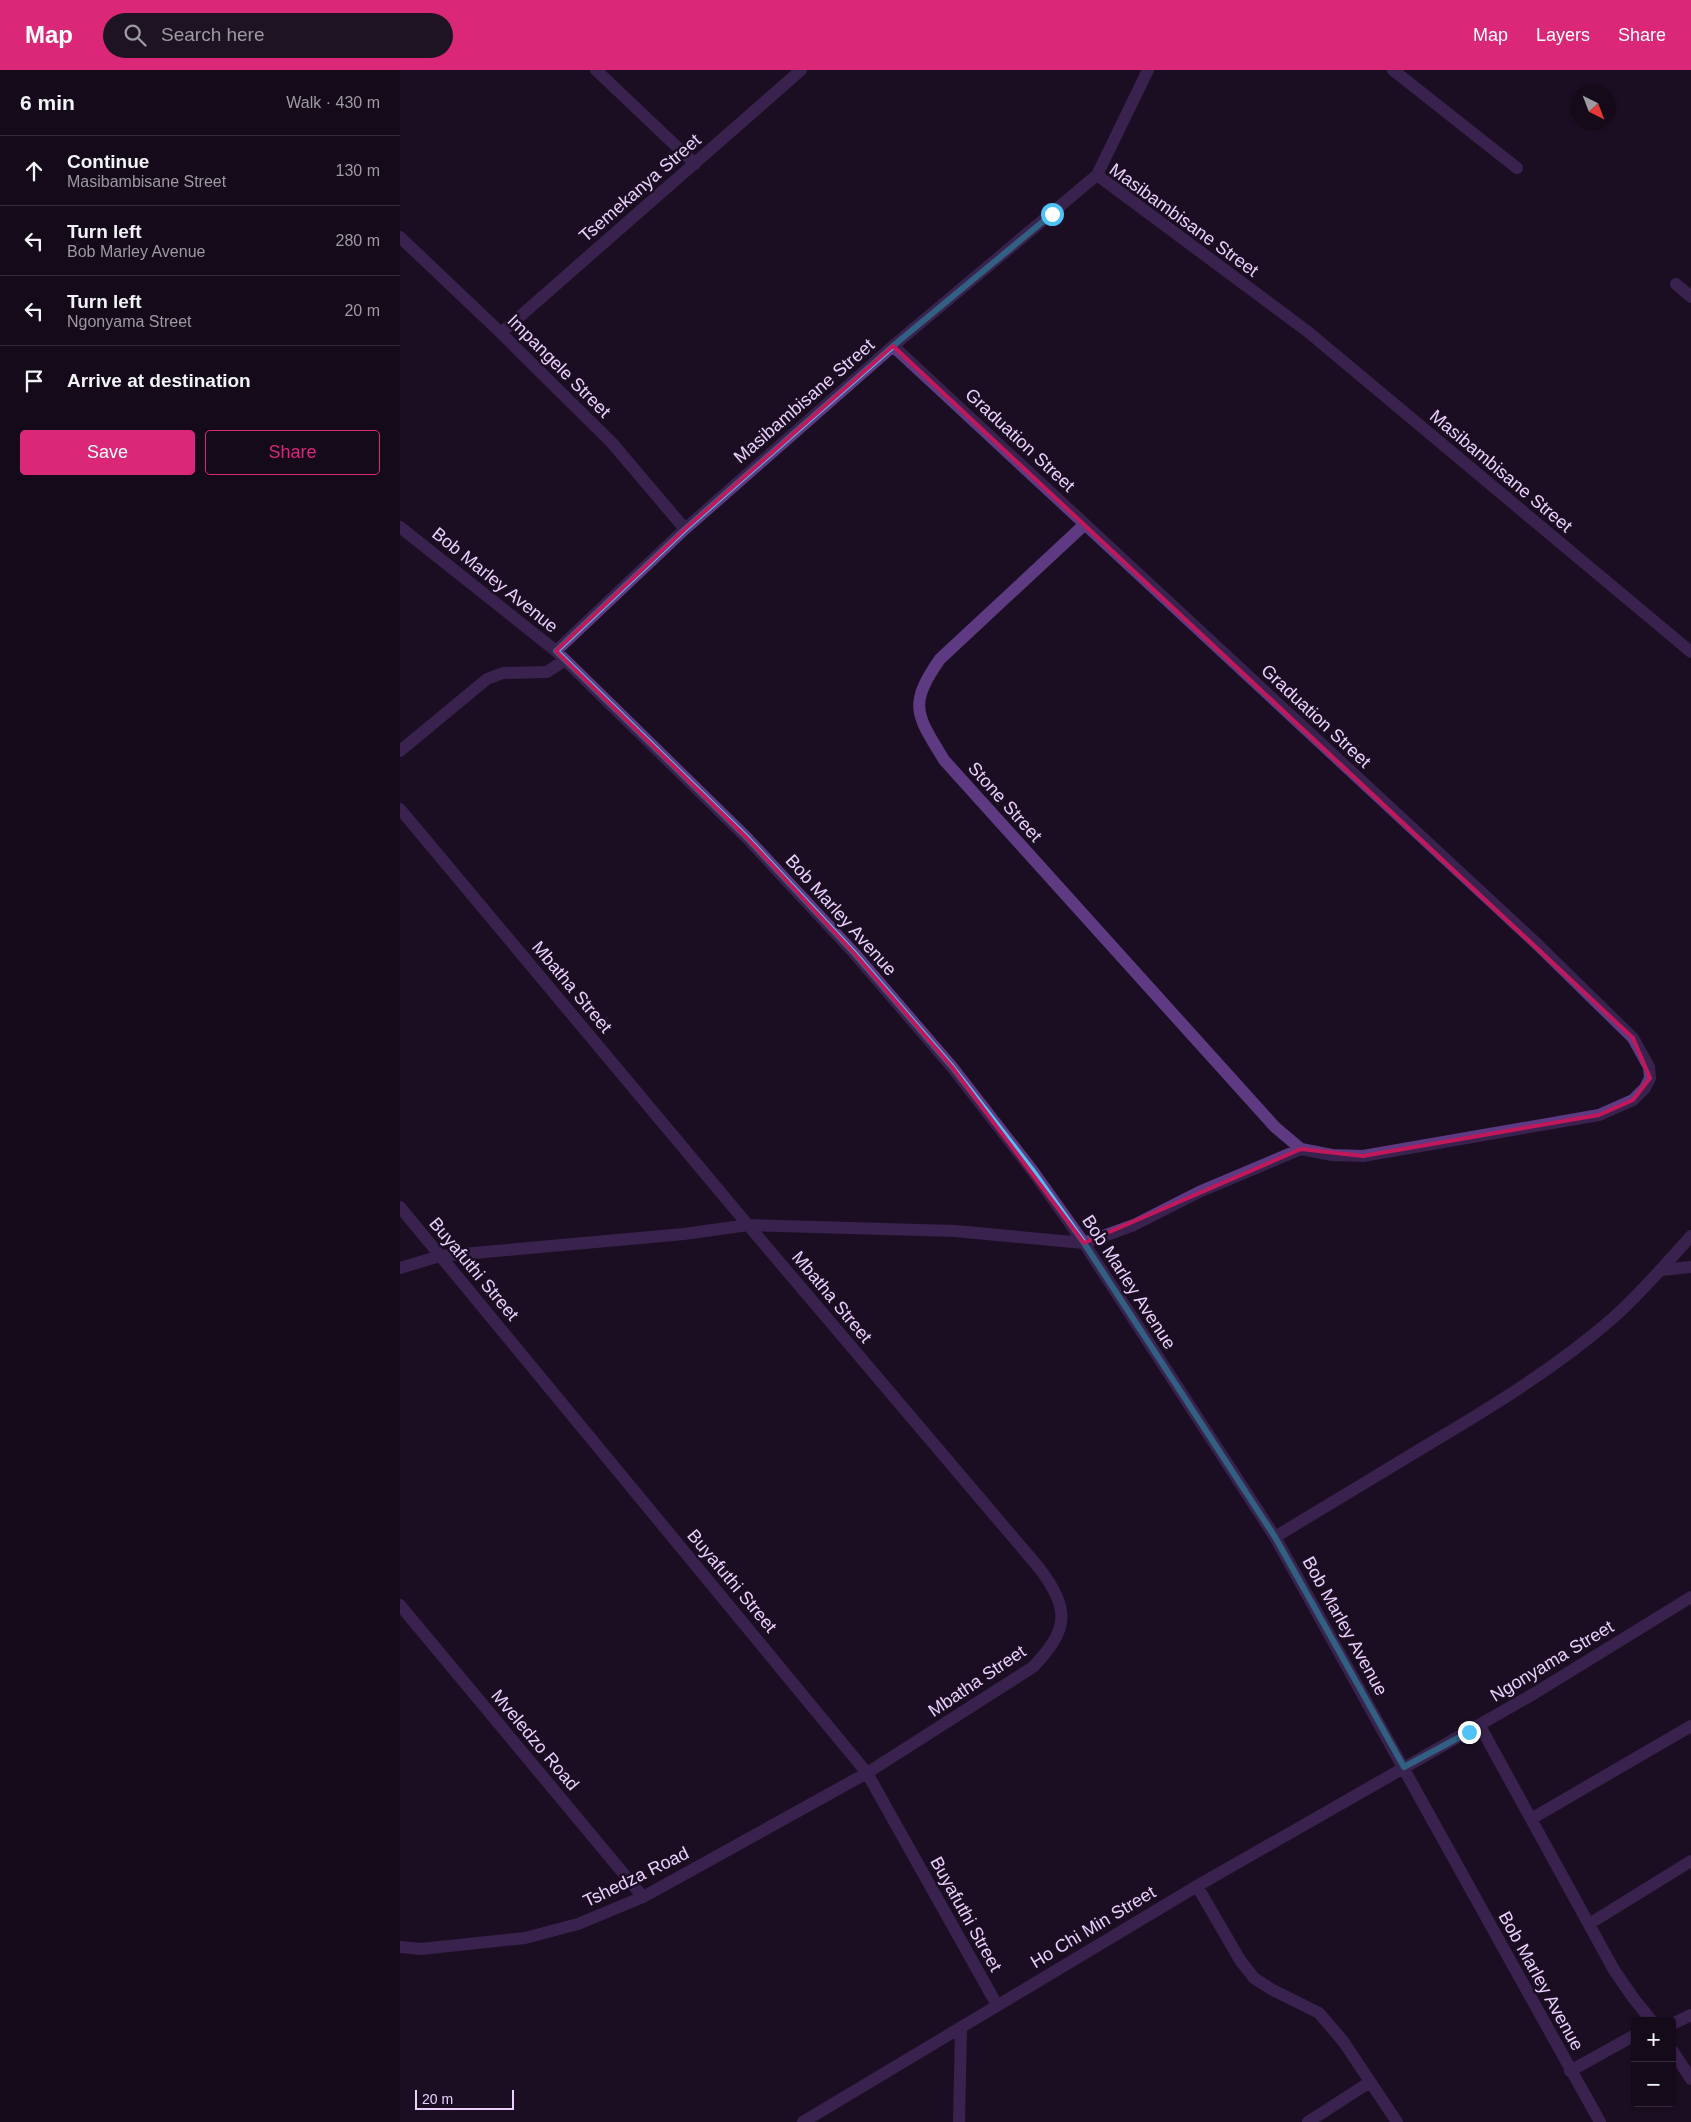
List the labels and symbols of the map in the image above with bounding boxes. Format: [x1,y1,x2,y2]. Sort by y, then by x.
north arrow [1571,85,1616,130]
street label: Tsemekanya Street [575,130,705,246]
street label: Masibambisane Street [1106,159,1262,281]
route start [1041,203,1064,226]
street label: Impangele Street [503,310,615,422]
street label: Masibambisane Street [730,335,878,467]
street label: Graduation Street [961,384,1079,496]
street label: Masibambisane Street [1426,406,1576,536]
street label: Bob Marley Avenue [428,523,562,637]
street label: Graduation Street [1257,660,1375,772]
street label: Stone Street [964,758,1046,846]
street label: Bob Marley Avenue [781,850,901,980]
street label: Mbatha Street [528,937,616,1037]
street label: Bob Marley Avenue [1078,1211,1180,1353]
street label: Buyafuthi Street [425,1214,523,1324]
street label: Mbatha Street [788,1247,876,1347]
street label: Buyafuthi Street [683,1526,781,1636]
street label: Bob Marley Avenue [1298,1553,1392,1699]
street label: Ngonyama Street [1487,1616,1617,1706]
street label: Mbatha Street [925,1641,1029,1721]
street label: Mveledzo Road [487,1686,583,1794]
route end [1458,1721,1481,1744]
street label: Tshedza Road [580,1843,692,1911]
street label: Buyafuthi Street [926,1853,1006,1975]
street label: Ho Chi Min Street [1027,1882,1159,1972]
street label: Bob Marley Avenue [1494,1908,1588,2054]
scale bar [415,2087,514,2110]

